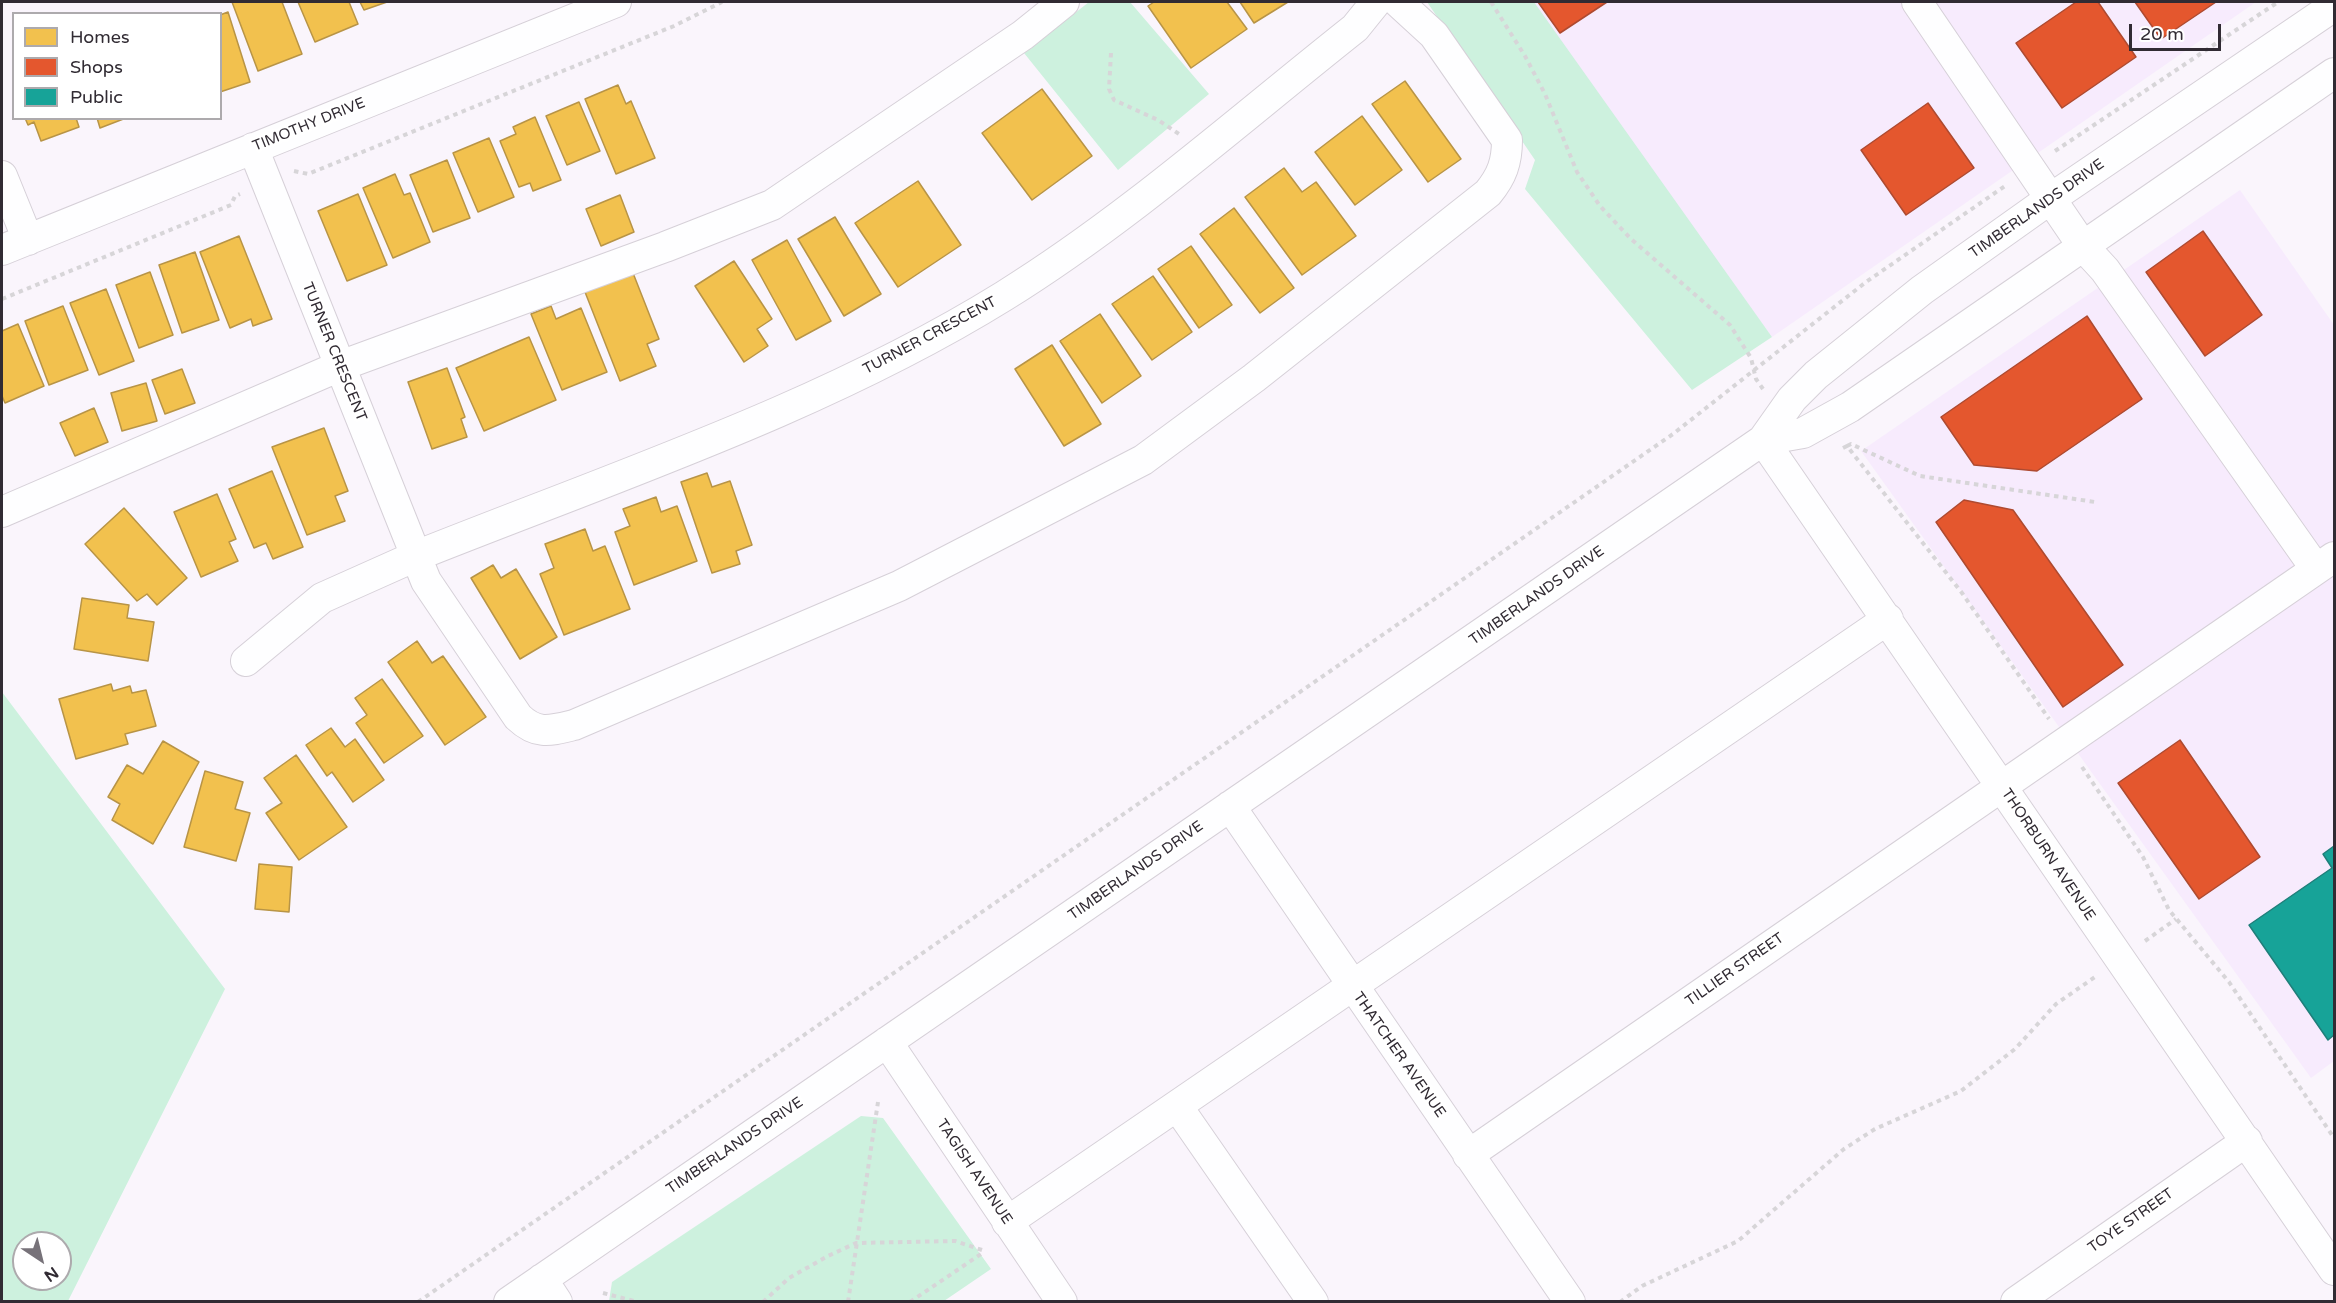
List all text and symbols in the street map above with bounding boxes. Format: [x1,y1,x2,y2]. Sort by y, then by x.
legend [12,12,222,120]
scale bar [2132,12,2224,50]
text: 20 m [2140,23,2184,45]
text: Homes [70,26,130,48]
text: Shops [70,56,123,78]
text: Public [70,86,123,108]
street label: TIMOTHY DRIVE [250,94,368,156]
street label: TIMBERLANDS DRIVE [1966,156,2108,262]
street label: TURNER CRESCENT [298,280,370,424]
street label: TURNER CRESCENT [860,293,1000,379]
street label: TIMBERLANDS DRIVE [1466,543,1608,649]
street label: THORBURN AVENUE [1997,786,2099,924]
street label: TIMBERLANDS DRIVE [1065,818,1207,924]
street label: TILLIER STREET [1682,929,1788,1011]
street label: THATCHER AVENUE [1349,989,1449,1121]
street label: TIMBERLANDS DRIVE [663,1094,807,1198]
street label: TAGISH AVENUE [932,1116,1016,1228]
street label: TOYE STREET [2085,1185,2177,1257]
north arrow [12,1231,72,1291]
text: N [40,1262,62,1286]

